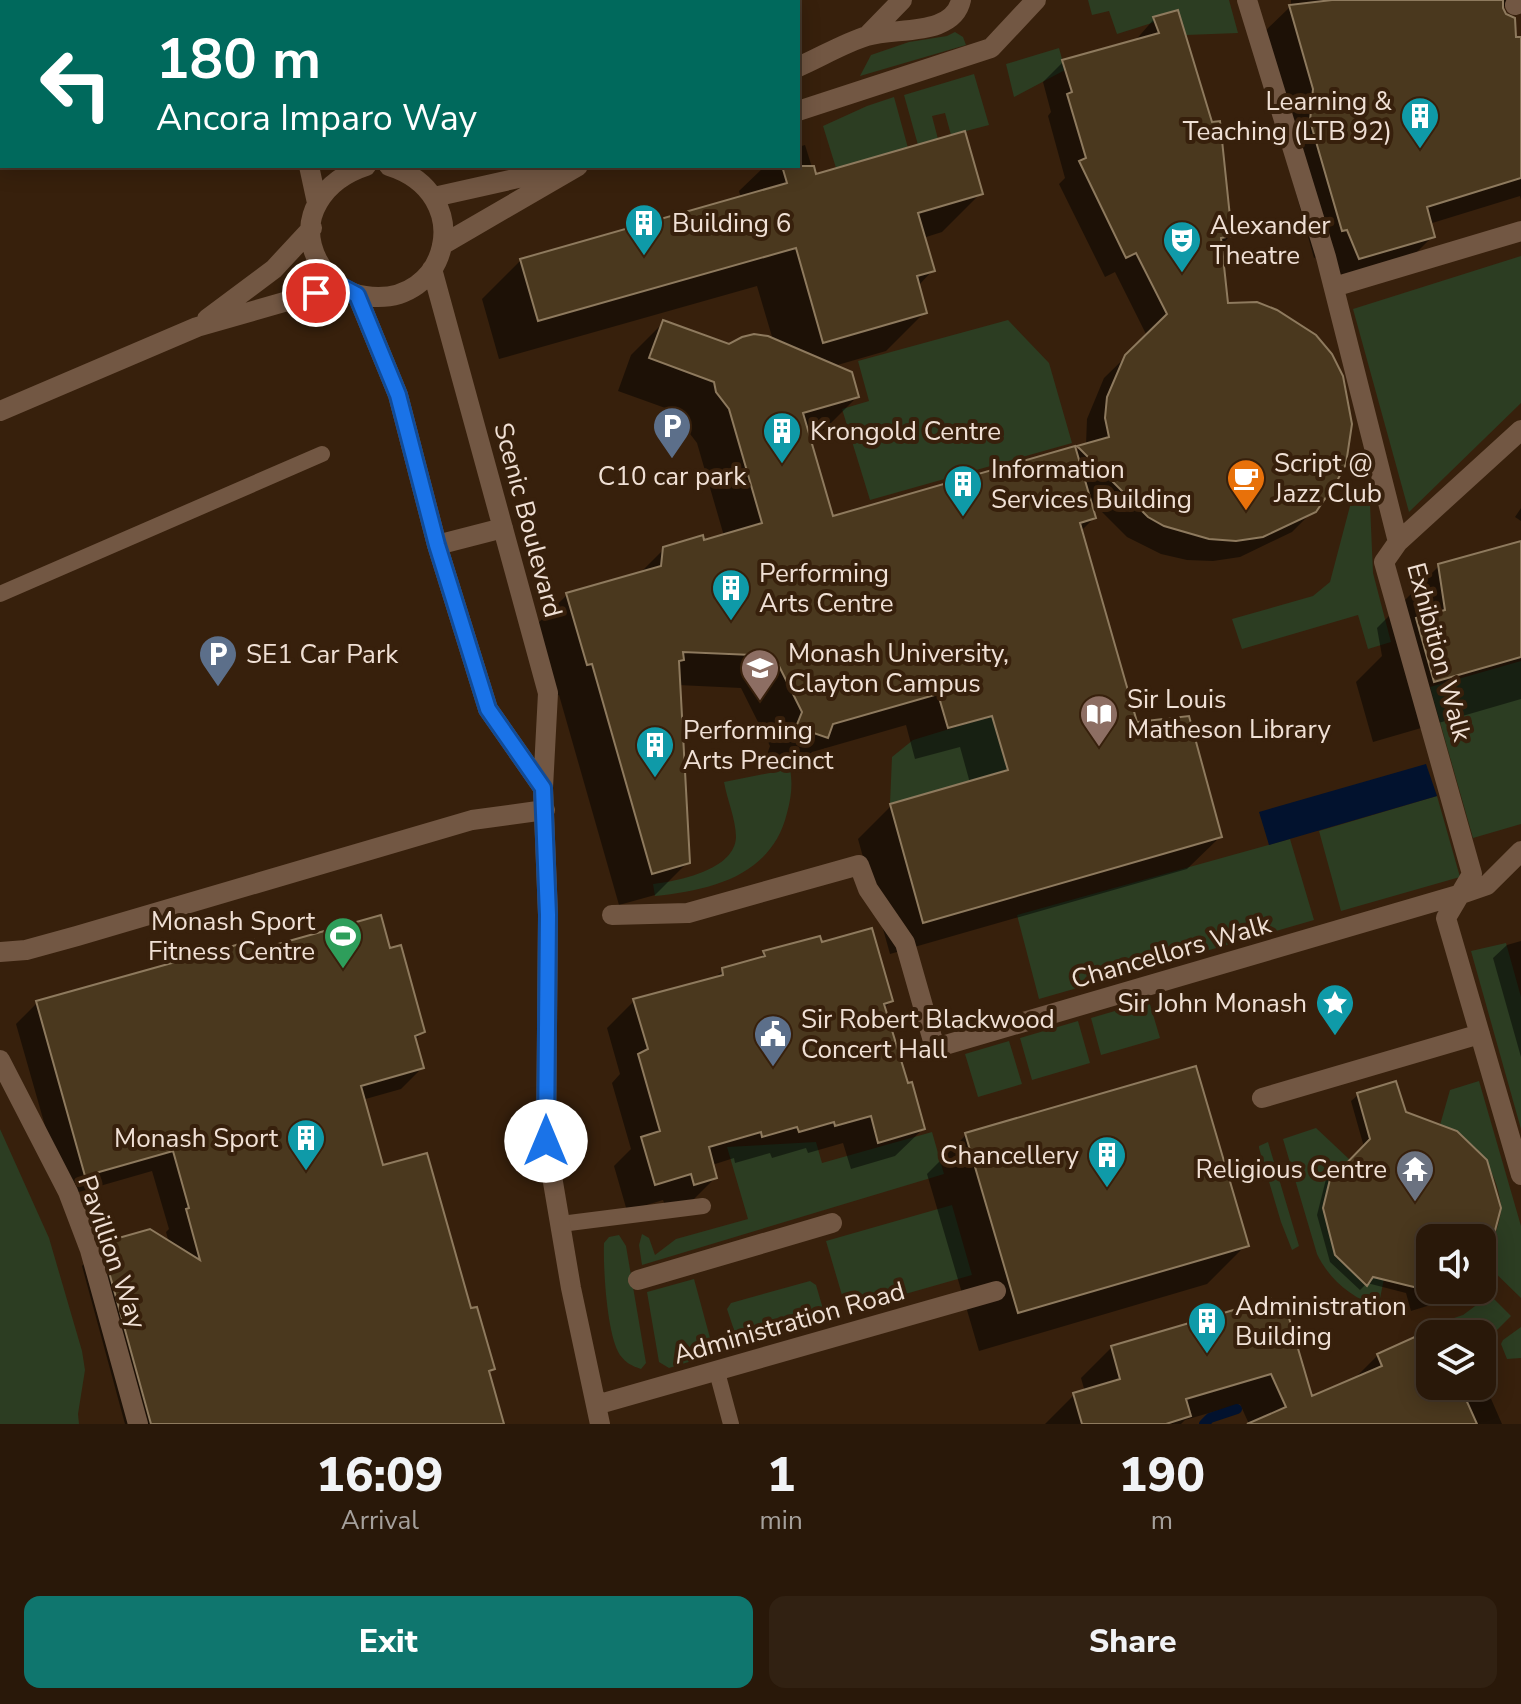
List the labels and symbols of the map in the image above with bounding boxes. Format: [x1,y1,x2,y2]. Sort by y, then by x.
place label: Learning & Teaching (LTB 92) [1183,84,1392,149]
building icon: Learning & Teaching (LTB 92) [1399,95,1441,150]
building icon: Building 6 [623,202,665,257]
place label: Building 6 [672,206,791,241]
place label: Alexander Theatre [1210,208,1331,273]
theatre icon: Alexander Theatre [1161,219,1203,274]
pin [282,259,350,327]
parking icon: C10 car park [651,405,693,460]
building icon: Krongold Centre [761,410,803,465]
place label: Krongold Centre [810,414,1001,449]
street label: Scenic Boulevard [485,419,571,621]
place label: Script @ Jazz Club [1273,446,1382,511]
place label: Information Services Building [991,452,1192,517]
cafe icon: Script @ Jazz Club [1225,457,1267,512]
place label: C10 car park [598,459,747,494]
building icon: Information Services Building [942,463,984,518]
place label: Performing Arts Centre [759,556,894,621]
street label: Exhibition Walk [1398,559,1480,746]
building icon: Performing Arts Centre [710,567,752,622]
parking icon: SE1 Car Park [197,633,239,688]
place label: Monash University, Clayton Campus [788,636,1009,701]
place label: SE1 Car Park [246,637,399,672]
school or university icon: Monash University, Clayton Campus [739,647,781,702]
place label: Sir Louis Matheson Library [1127,682,1331,747]
library icon: Sir Louis Matheson Library [1078,693,1120,748]
place label: Performing Arts Precinct [683,713,834,778]
building icon: Performing Arts Precinct [634,724,676,779]
place label: Monash Sport Fitness Centre [148,904,316,969]
street label: Chancellors Walk [1067,906,1276,997]
sports icon: Monash Sport Fitness Centre [322,915,364,970]
place icon: Sir John Monash [1314,982,1356,1037]
place label: Sir John Monash [1117,986,1307,1021]
place label: Sir Robert Blackwood Concert Hall [801,1002,1055,1067]
public building icon: Sir Robert Blackwood Concert Hall [752,1013,794,1068]
position arrow [504,1099,588,1183]
building icon: Monash Sport [285,1117,327,1172]
place label: Monash Sport [114,1121,279,1156]
building icon: Chancellery [1086,1134,1128,1189]
place label: Chancellery [940,1138,1080,1173]
temple icon: Religious Centre [1394,1148,1436,1203]
place label: Religious Centre [1196,1152,1387,1187]
street label: Pavillion Way [69,1170,155,1334]
street label: Administration Road [669,1273,909,1373]
place label: Administration Building [1235,1289,1407,1354]
building icon: Administration Building [1186,1300,1228,1355]

